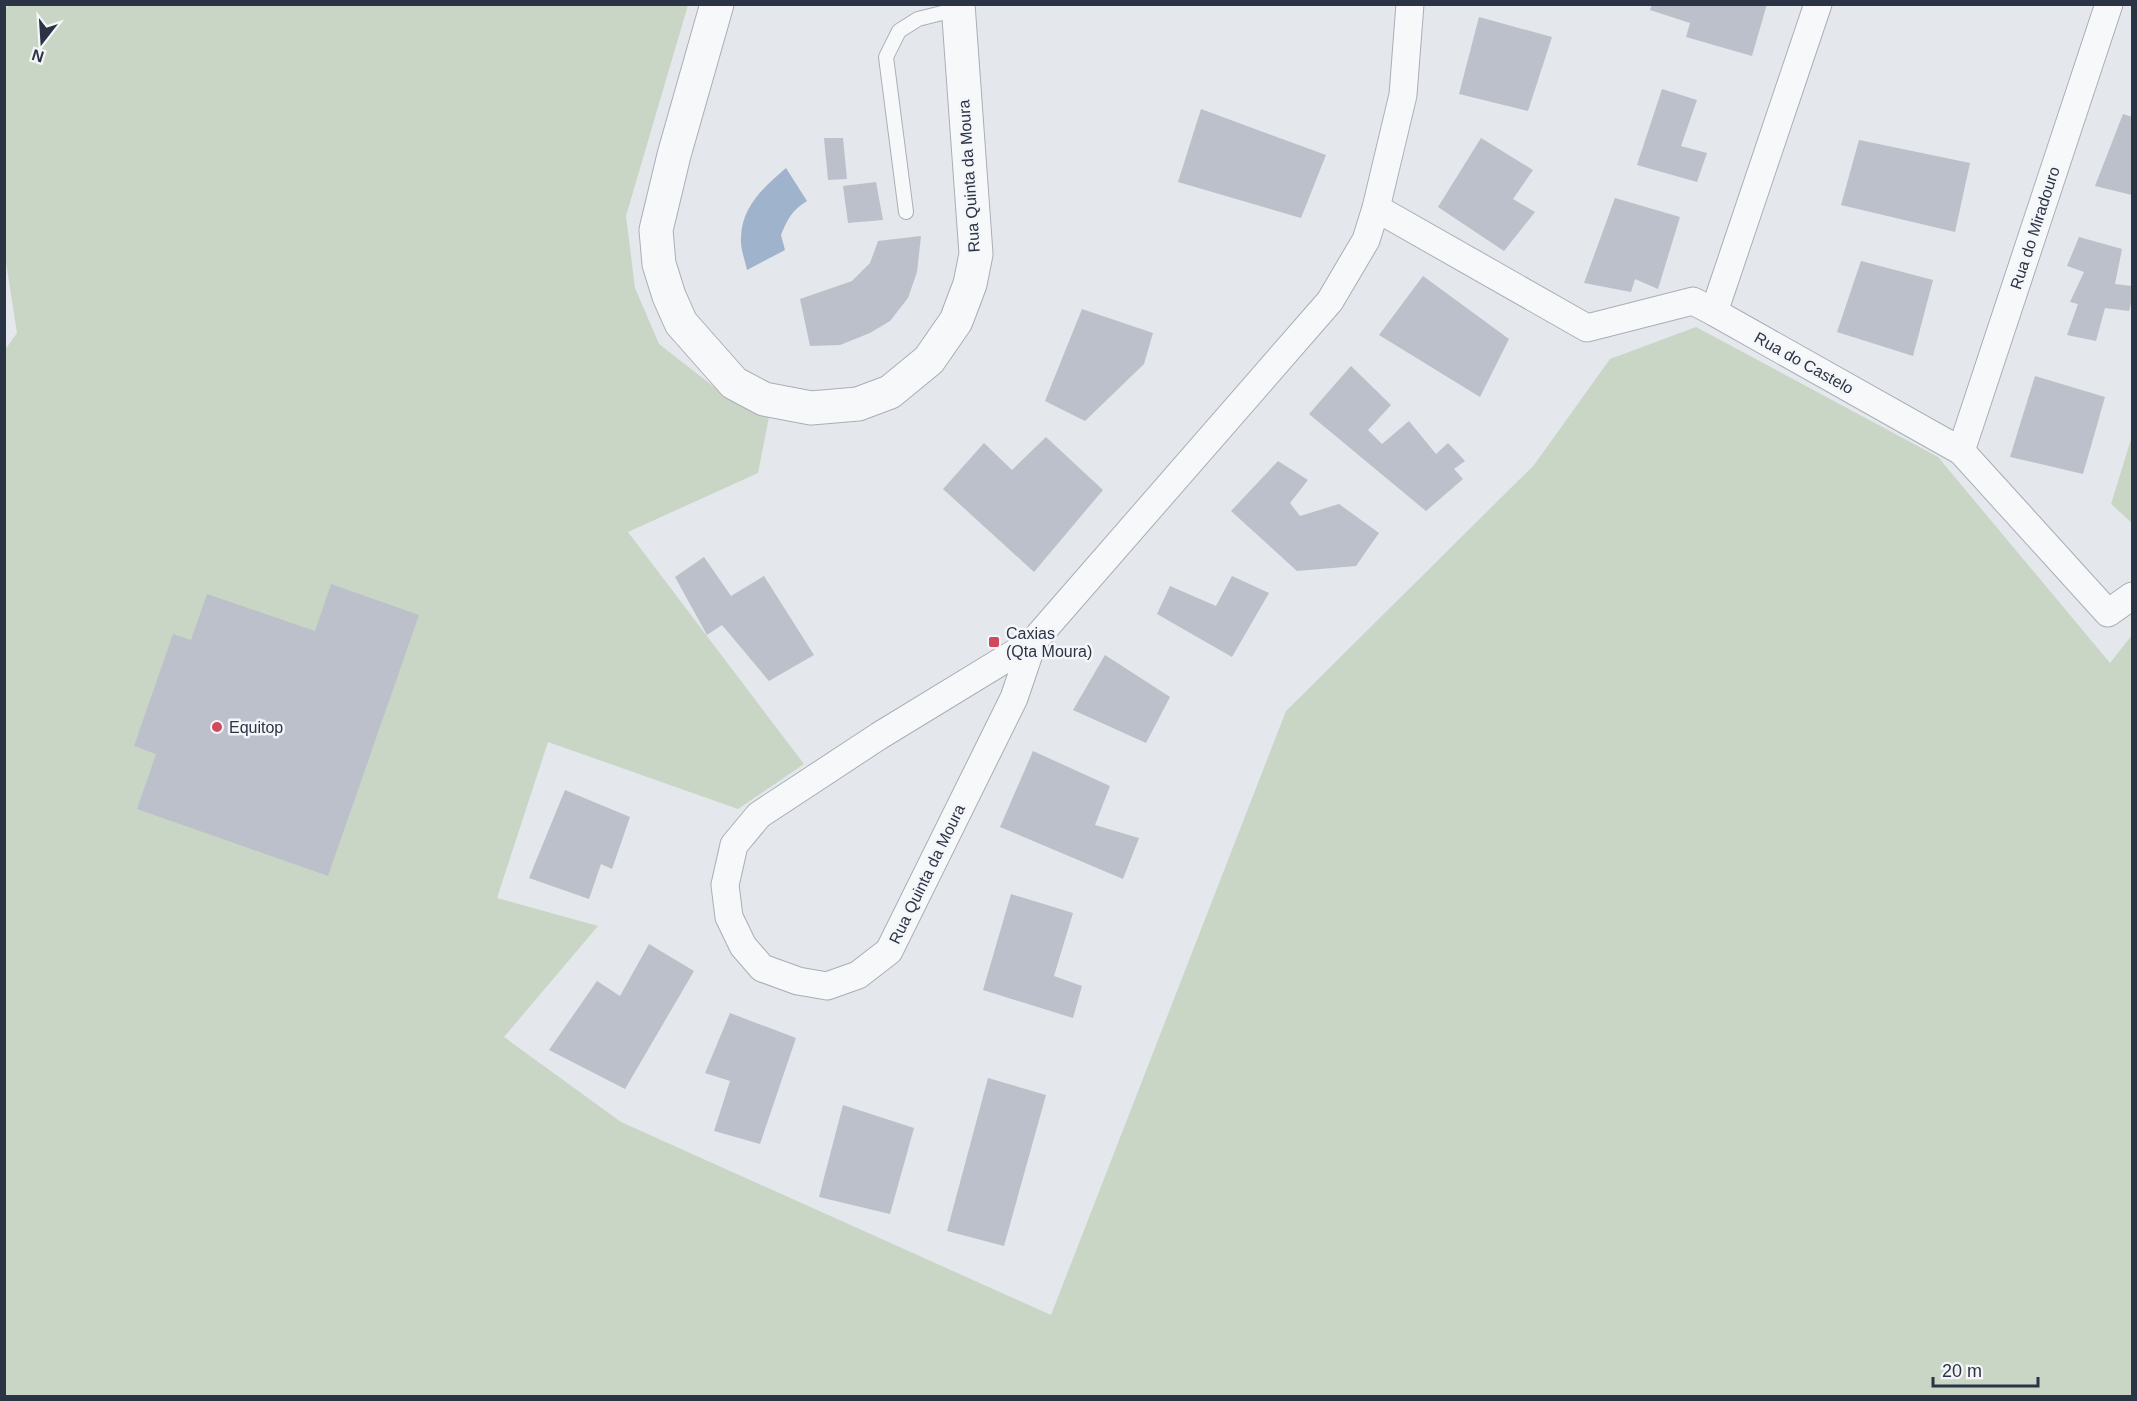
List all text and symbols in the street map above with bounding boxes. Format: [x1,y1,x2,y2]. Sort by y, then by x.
north arrow [12,12,72,72]
text: N [30,46,46,66]
street label: Rua Quinta da Moura [955,99,983,253]
street label: Rua do Miradouro [2007,164,2063,292]
street label: Rua do Castelo [1752,329,1856,397]
place label: Caxias (Qta Moura) [1006,625,1092,660]
marker: Caxias (Qta Moura) [987,635,1001,649]
place label: Equitop [229,719,283,736]
marker: Equitop [210,720,224,734]
street label: Rua Quinta da Moura [886,801,968,946]
scale bar [1933,1350,2038,1388]
text: 20 m [1942,1361,1982,1381]

